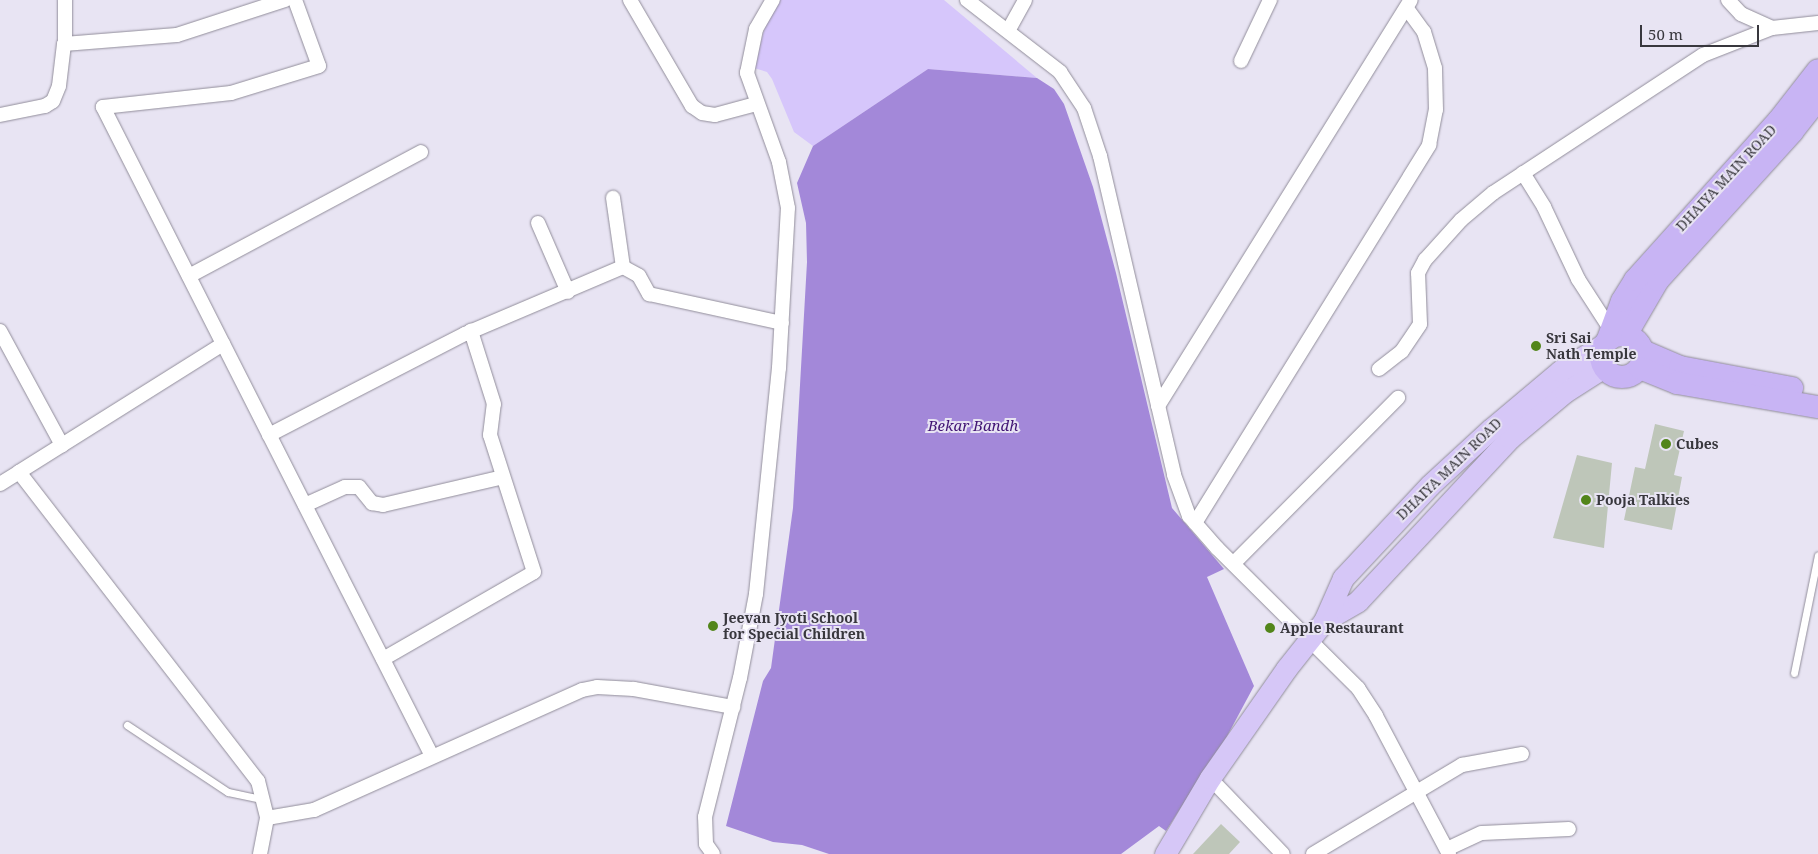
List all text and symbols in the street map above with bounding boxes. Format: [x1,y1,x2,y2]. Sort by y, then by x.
scale bar [1643,15,1762,47]
text: 50 m [1648,24,1683,44]
street label: DHAIYA MAIN ROAD [1672,121,1780,235]
place label: Sri Sai Nath Temple [1546,330,1636,362]
marker: Sri Sai Nath Temple [1530,340,1542,352]
street label: DHAIYA MAIN ROAD [1393,415,1505,523]
water label: Bekar Bandh [928,417,1018,435]
place label: Cubes [1676,436,1719,452]
marker: Cubes [1660,438,1672,450]
place label: Pooja Talkies [1596,492,1690,508]
marker: Pooja Talkies [1580,494,1592,506]
place label: Jeevan Jyoti School for Special Children [723,610,865,642]
marker: Jeevan Jyoti School for Special Children [707,620,719,632]
place label: Apple Restaurant [1280,620,1404,636]
marker: Apple Restaurant [1264,622,1276,634]

